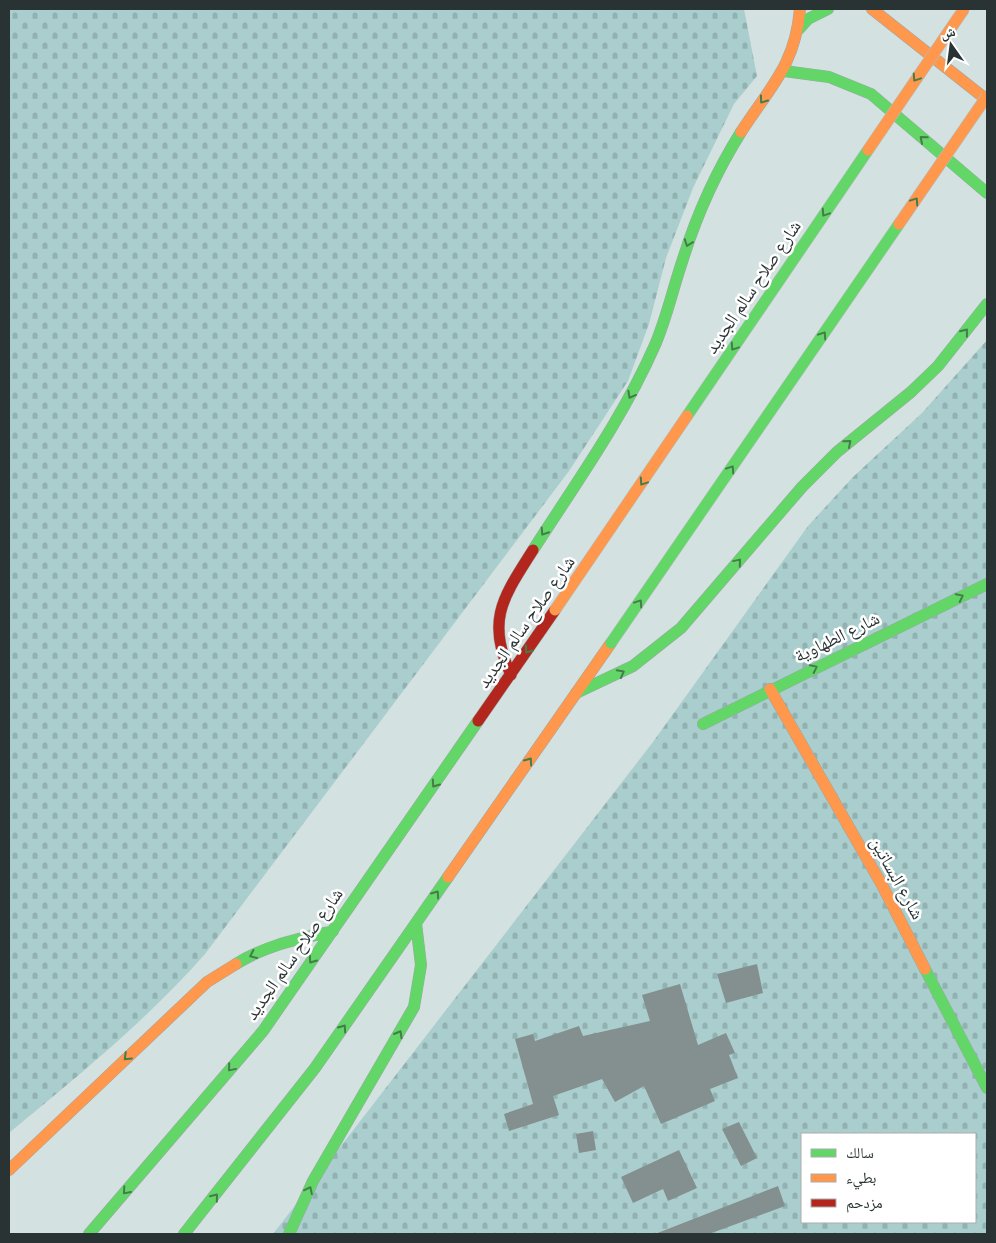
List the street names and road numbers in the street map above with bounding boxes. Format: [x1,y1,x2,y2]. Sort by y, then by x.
street label: شارع صلاح سالم الجديد [700,216,807,358]
street label: شارع صلاح سالم الجديد [472,552,581,693]
street label: شارع الطهاوية [791,607,883,667]
street label: شارع البساتين [865,833,929,923]
street label: شارع صلاح سالم الجديد [240,884,349,1025]

